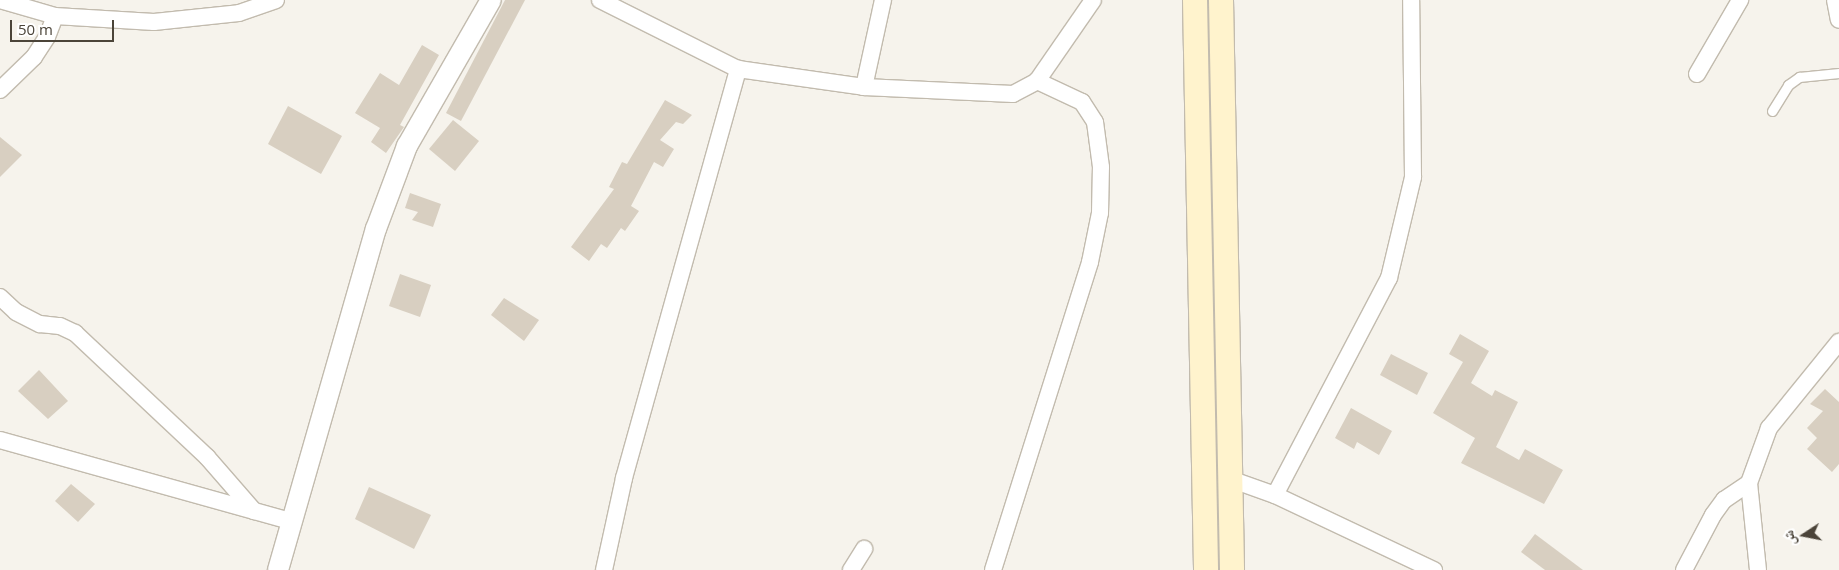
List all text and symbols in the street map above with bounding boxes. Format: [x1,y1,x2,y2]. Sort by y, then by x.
scale bar [12,10,116,42]
text: 50 m [18,19,53,39]
north arrow [1779,510,1829,560]
text: ش [1778,529,1800,547]

